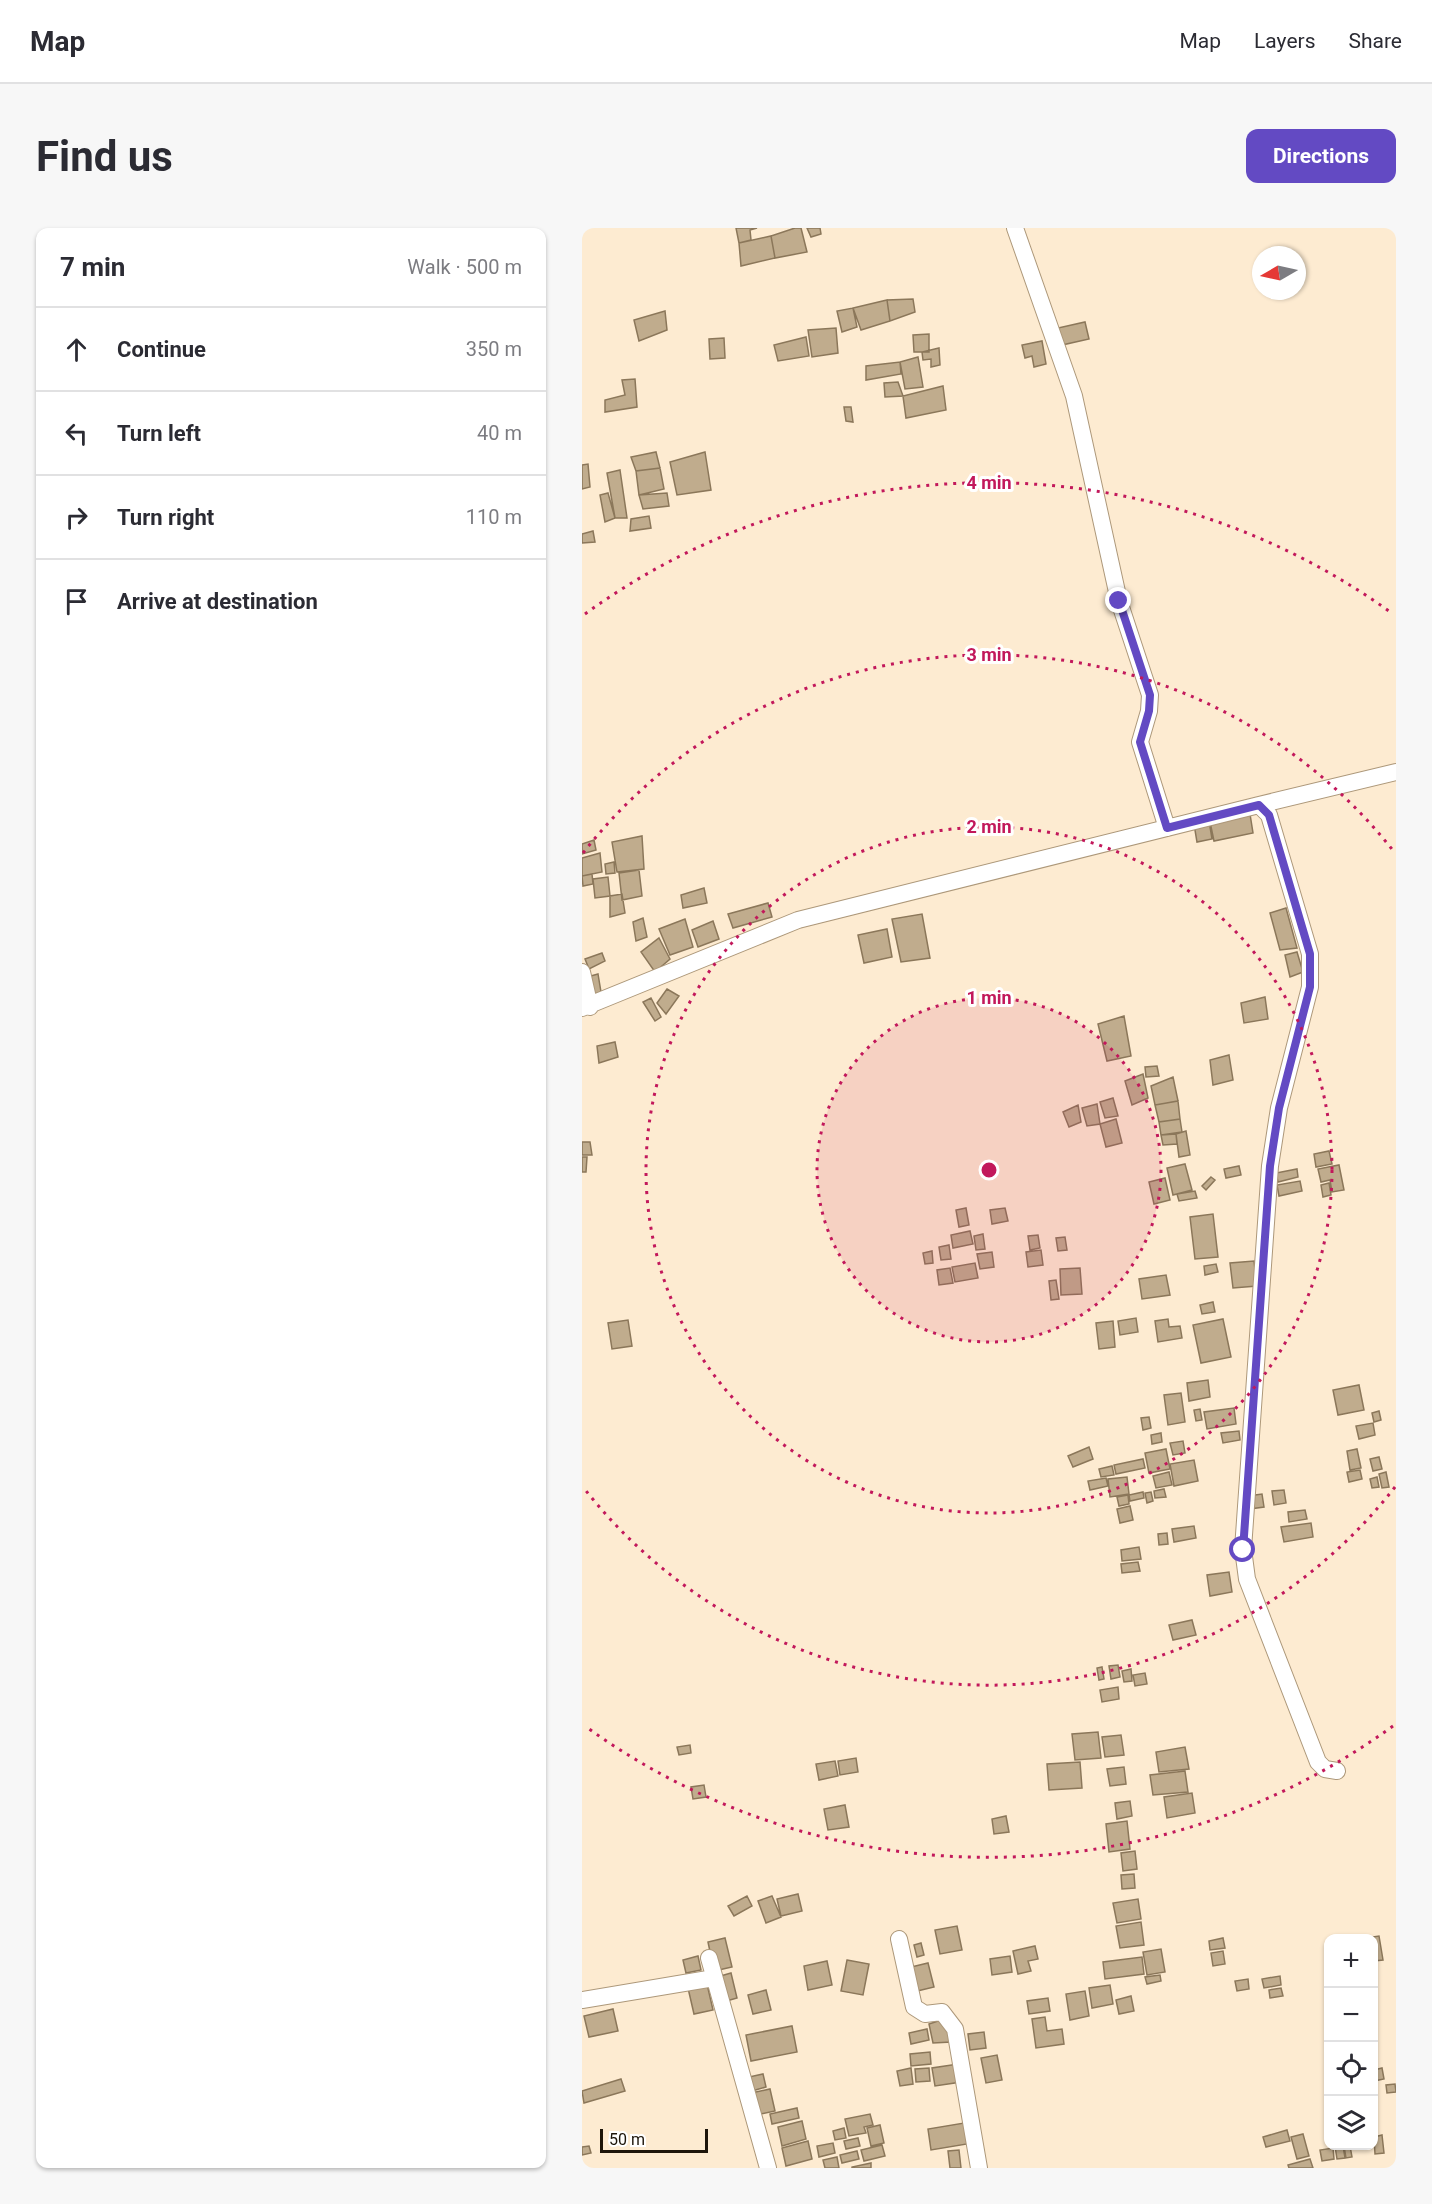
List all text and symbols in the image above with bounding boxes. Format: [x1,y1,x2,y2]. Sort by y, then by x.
text: Map [30,25,85,58]
text: Map [1179,29,1221,53]
text: Layers [1254,29,1315,53]
text: Share [1348,29,1402,53]
button: Directions [1246,129,1396,183]
text: Find us [36,132,173,181]
north arrow [1252,246,1306,300]
text: 7 min [60,252,125,282]
text: Walk · 500 m [407,255,522,279]
icon: ahead [60,333,93,366]
text: Continue [117,337,206,362]
text: 350 m [466,337,522,361]
icon: left [60,417,93,450]
text: Turn left [117,421,201,446]
text: 40 m [477,421,522,445]
text: 4 min [966,472,1012,493]
icon: right [60,501,93,534]
text: Turn right [117,505,214,530]
text: 110 m [466,505,522,529]
icon: arrive [60,585,93,618]
route end [1105,587,1131,613]
text: Arrive at destination [117,589,318,614]
text: 3 min [966,644,1012,665]
text: 2 min [966,816,1012,837]
text: 1 min [966,987,1012,1008]
centre of rings [979,1160,999,1180]
route start [1229,1536,1255,1562]
map controls [1324,1934,1378,2150]
button: + [1324,1934,1378,1988]
button: − [1324,1988,1378,2042]
button: locate [1324,2042,1378,2096]
button: layers [1324,2096,1378,2150]
scale bar [600,2126,708,2154]
text: 50 m [609,2130,645,2149]

